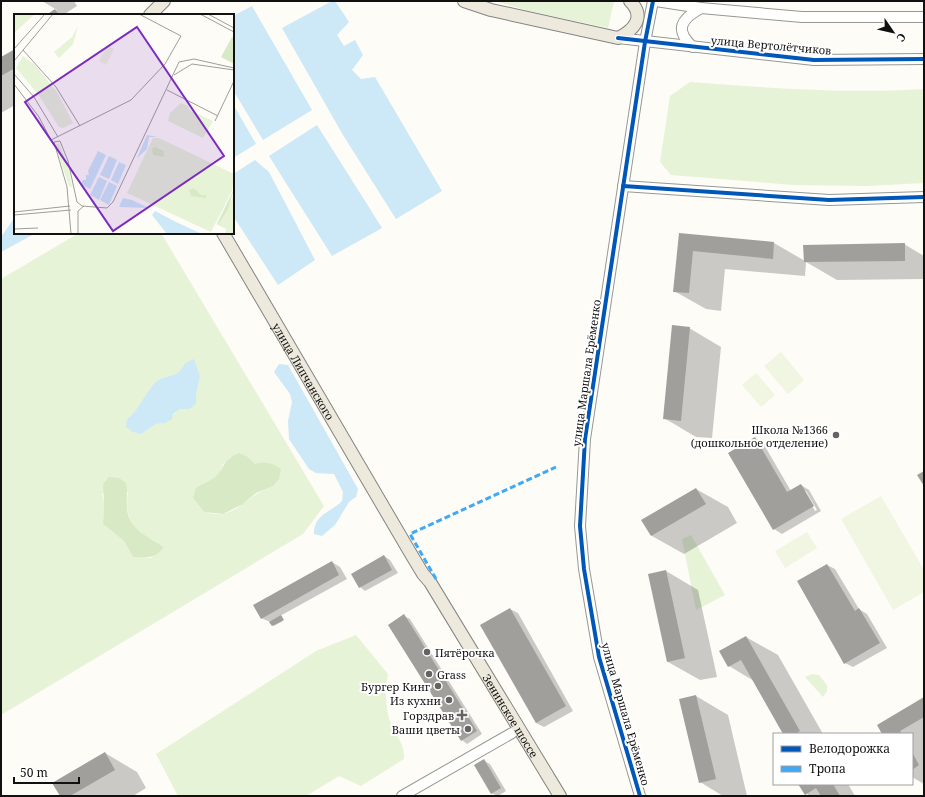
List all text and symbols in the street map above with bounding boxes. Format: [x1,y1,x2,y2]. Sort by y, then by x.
north arrow [873,12,913,52]
inset map [14,14,234,234]
text: С [893,31,910,45]
street label: улица Вертолётчиков [710,32,832,58]
street label: улица Маршала Ерёменко [568,299,604,447]
street label: улица Липчанского [270,320,338,422]
place label: Школа №1366 (дошкольное отделение) [691,422,828,450]
marker: Школа №1366 (дошкольное отделение) [831,430,841,440]
street label: улица Маршала Ерёменко [598,641,654,787]
place label: Пятёрочка [435,645,495,660]
marker: Пятёрочка [422,647,432,657]
place label: Grass [437,667,466,682]
marker: Grass [424,669,434,679]
street label: Зенинское шоссе [480,671,542,760]
place label: Бургер Кинг [361,679,430,694]
marker: Бургер Кинг [433,681,443,691]
place label: Из кухни [390,693,441,708]
marker: Из кухни [444,695,454,705]
place label: Горздрав [403,708,454,723]
marker: Горздрав [457,710,467,720]
place label: Ваши цветы [392,722,460,737]
marker: Ваши цветы [463,724,473,734]
legend [773,733,913,785]
text: Велодорожка [809,740,890,757]
scale bar [14,759,79,785]
text: Тропа [809,760,846,777]
text: 50 m [20,764,48,781]

